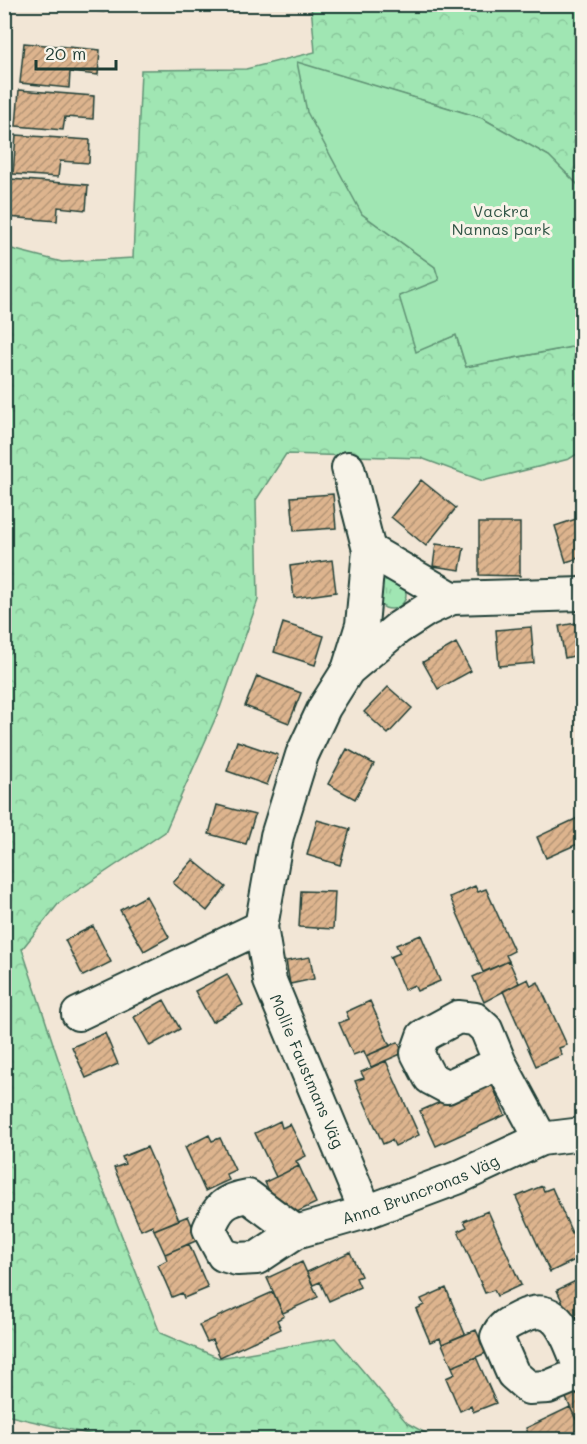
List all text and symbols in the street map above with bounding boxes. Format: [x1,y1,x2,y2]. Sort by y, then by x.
scale bar [36,33,116,71]
text: 20 m [45,41,86,65]
park label: Vackra Nannas park [452,200,550,239]
street label: Mollie Faustmans Väg [265,991,349,1151]
street label: Anna Bruncronas Väg [339,1149,502,1228]

